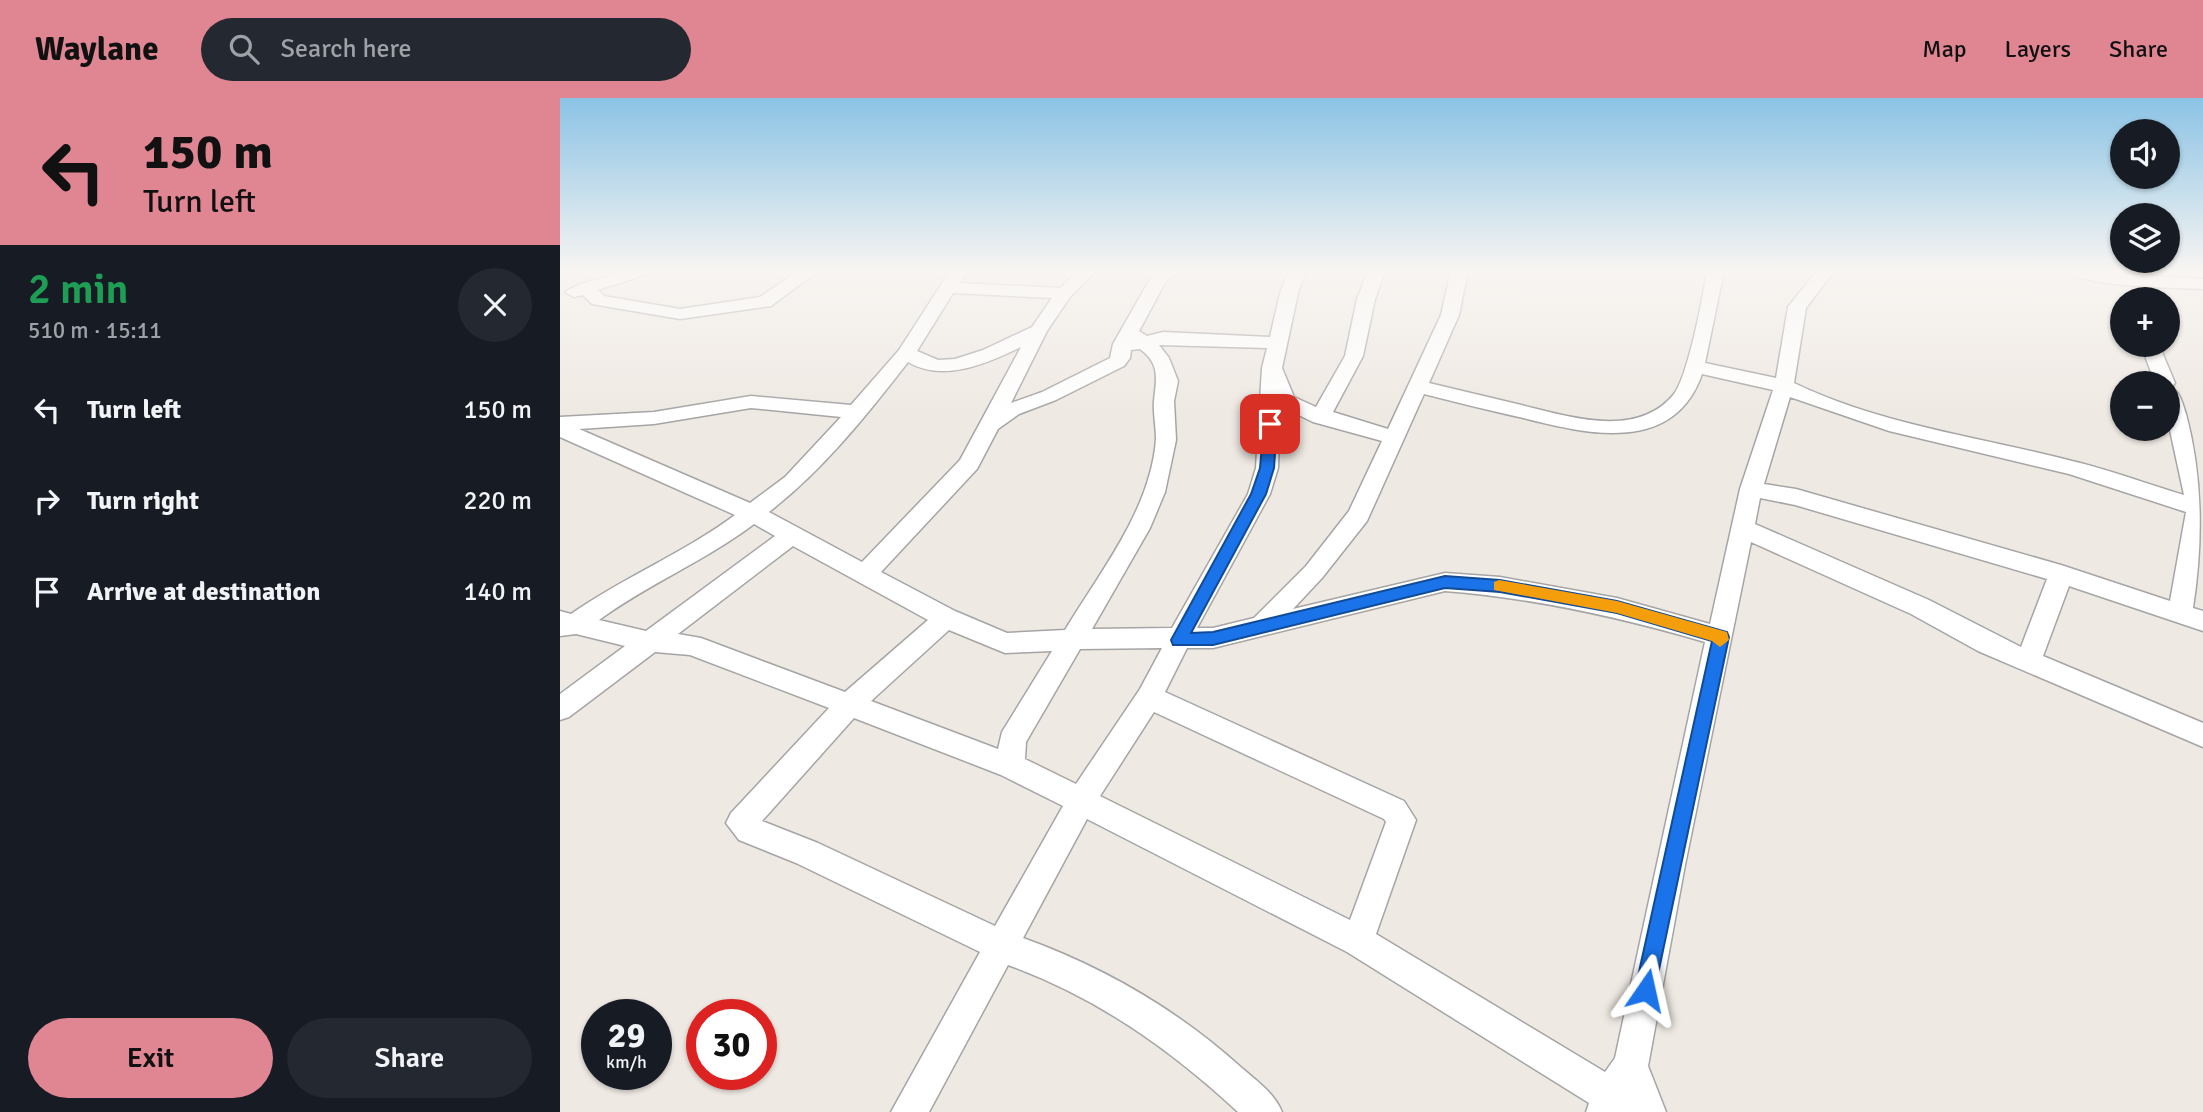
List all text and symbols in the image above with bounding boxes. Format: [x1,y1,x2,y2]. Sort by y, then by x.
search box [201,18,691,81]
text: Waylane [35,29,159,70]
icon: search [225,30,263,68]
text: Search here [281,33,412,65]
text: Map [1922,34,1967,64]
text: Layers [2005,34,2071,64]
text: Share [2109,34,2168,64]
map controls [2110,119,2180,441]
button: sound [2110,119,2180,189]
text: 150 m [143,122,273,182]
icon: left [28,126,119,217]
text: Turn left [143,182,256,221]
button: layers [2110,203,2180,273]
text: 2 min [28,264,129,315]
button: close [458,268,532,342]
button: + [2110,287,2180,357]
text: 510 m · 15:11 [28,316,162,345]
button: − [2110,371,2180,441]
icon: left [28,391,66,429]
text: Turn left [87,394,181,426]
text: 150 m [463,394,532,426]
pin [1240,394,1300,454]
icon: arrive [1251,405,1289,443]
icon: right [28,482,66,520]
text: Turn right [87,485,199,517]
text: 220 m [463,485,532,517]
icon: arrive [28,573,66,611]
text: Arrive at destination [87,576,320,608]
text: 140 m [463,576,532,608]
position arrow [1609,953,1683,1027]
speed limit sign: 30 [686,999,777,1090]
text: 29 [608,1014,645,1057]
button: Exit [28,1018,273,1098]
button: Share [287,1018,532,1098]
text: km/h [606,1051,647,1073]

